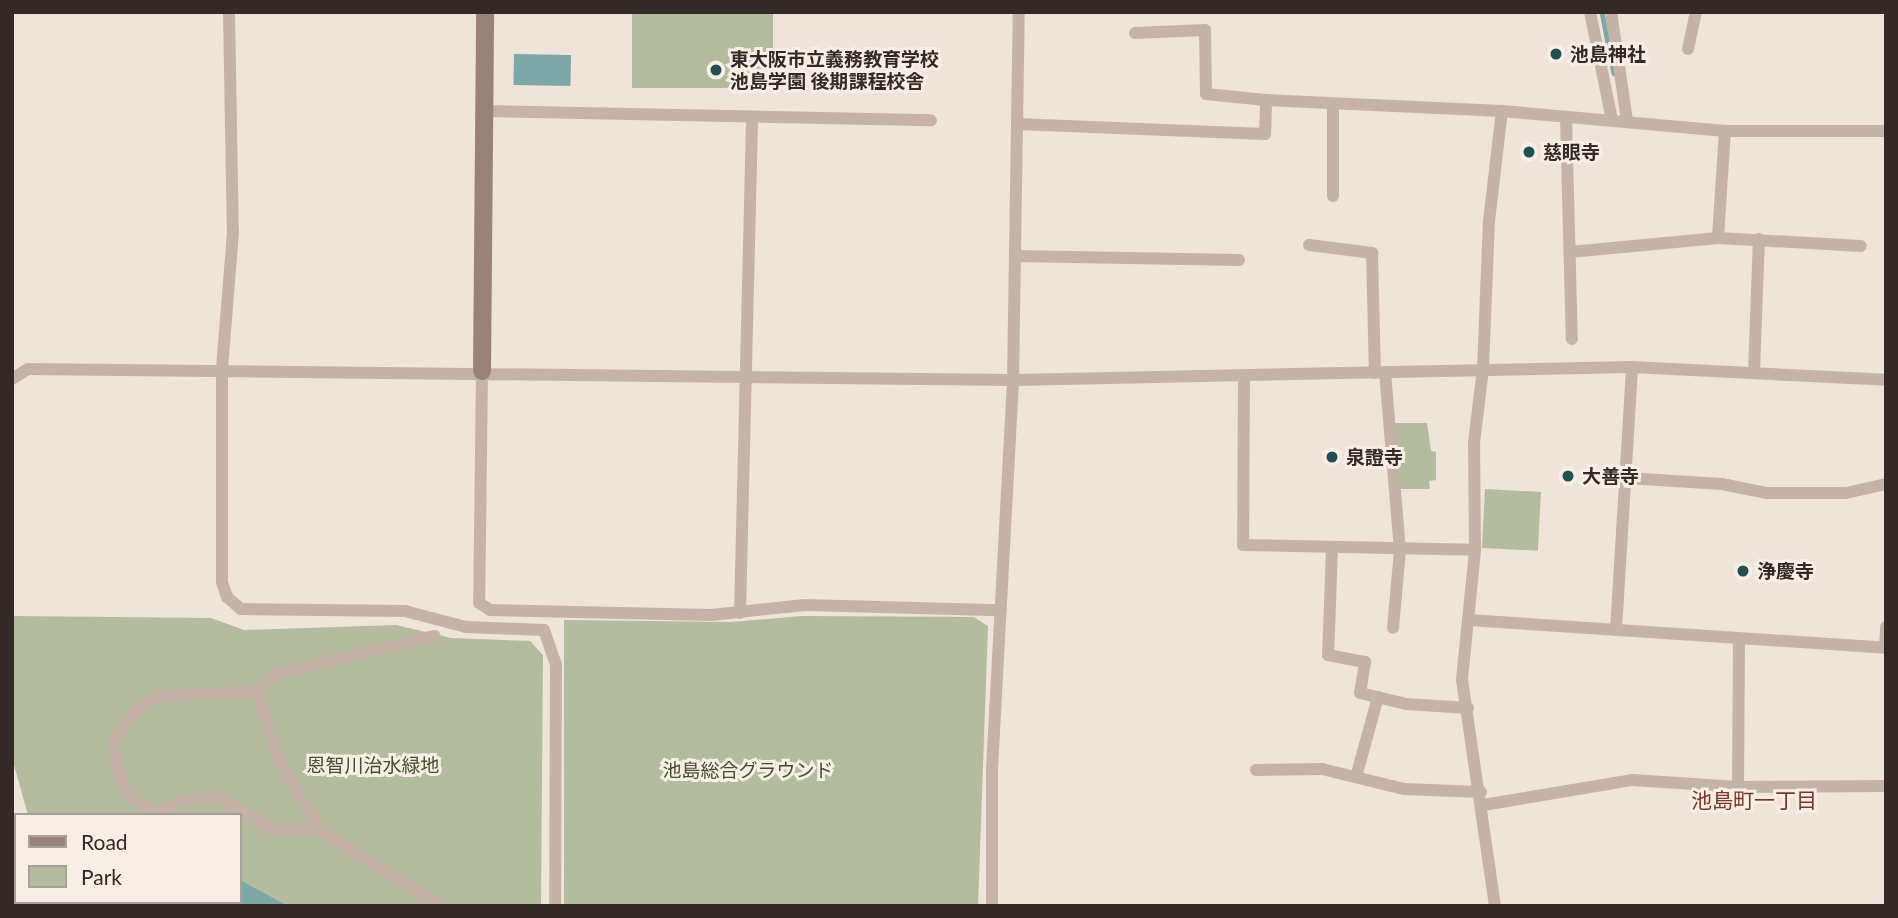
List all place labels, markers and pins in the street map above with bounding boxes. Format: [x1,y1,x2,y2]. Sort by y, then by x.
place label: 池島神社 [1570,43,1646,65]
marker: 池島神社 [1548,46,1564,62]
place label: 東大阪市立義務教育学校 池島学園 後期課程校舎 [730,48,939,92]
marker: 東大阪市立義務教育学校 池島学園 後期課程校舎 [708,62,724,78]
place label: 慈眼寺 [1543,141,1600,163]
marker: 慈眼寺 [1521,144,1537,160]
place label: 泉證寺 [1346,446,1403,468]
marker: 泉證寺 [1324,449,1340,465]
place label: 大善寺 [1582,465,1639,487]
marker: 大善寺 [1560,468,1576,484]
place label: 浄慶寺 [1757,560,1814,582]
marker: 浄慶寺 [1735,563,1751,579]

